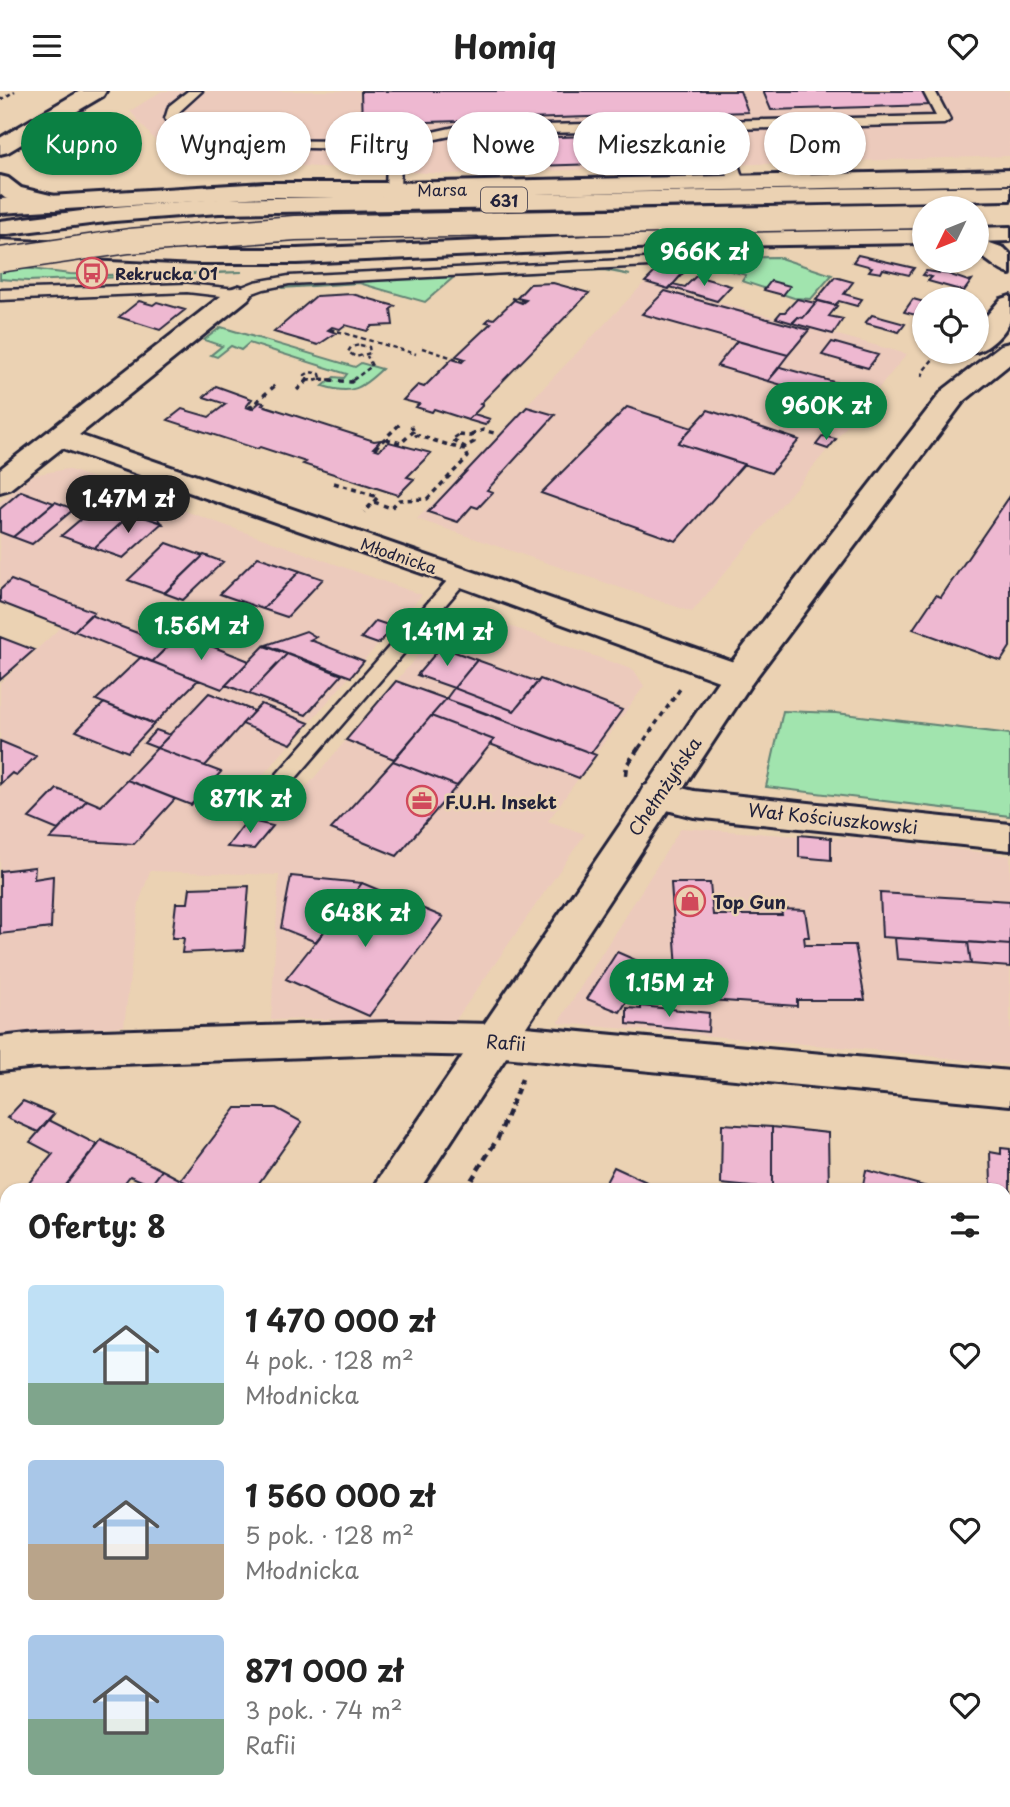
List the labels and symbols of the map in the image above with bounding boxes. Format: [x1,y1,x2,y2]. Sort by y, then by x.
street label: Marsa [417,177,467,201]
road number: 631 [481,187,527,213]
north arrow [912,196,989,273]
pin: 966K zł [639,229,769,288]
bus stop icon: Rekrucka 01 [75,256,109,290]
place label: Rekrucka 01 [115,261,218,285]
pin: 960K zł [761,383,891,442]
pin: 1.47M zł [56,475,200,535]
street label: Młodnicka [358,531,440,579]
pin: 1.56M zł [129,603,273,662]
pin: 1.41M zł [375,609,519,668]
street label: Chełmżyńska [621,730,708,841]
pin: 871K zł [185,775,315,835]
office icon: F.U.H. Insekt [405,784,439,818]
place label: F.U.H. Insekt [445,788,557,815]
street label: Wał Kościuszkowski [747,796,919,840]
shop icon: Top Gun [673,884,707,918]
place label: Top Gun [713,888,786,915]
pin: 648K zł [300,889,430,949]
pin: 1.15M zł [597,960,741,1019]
street label: Rafii [485,1027,527,1057]

